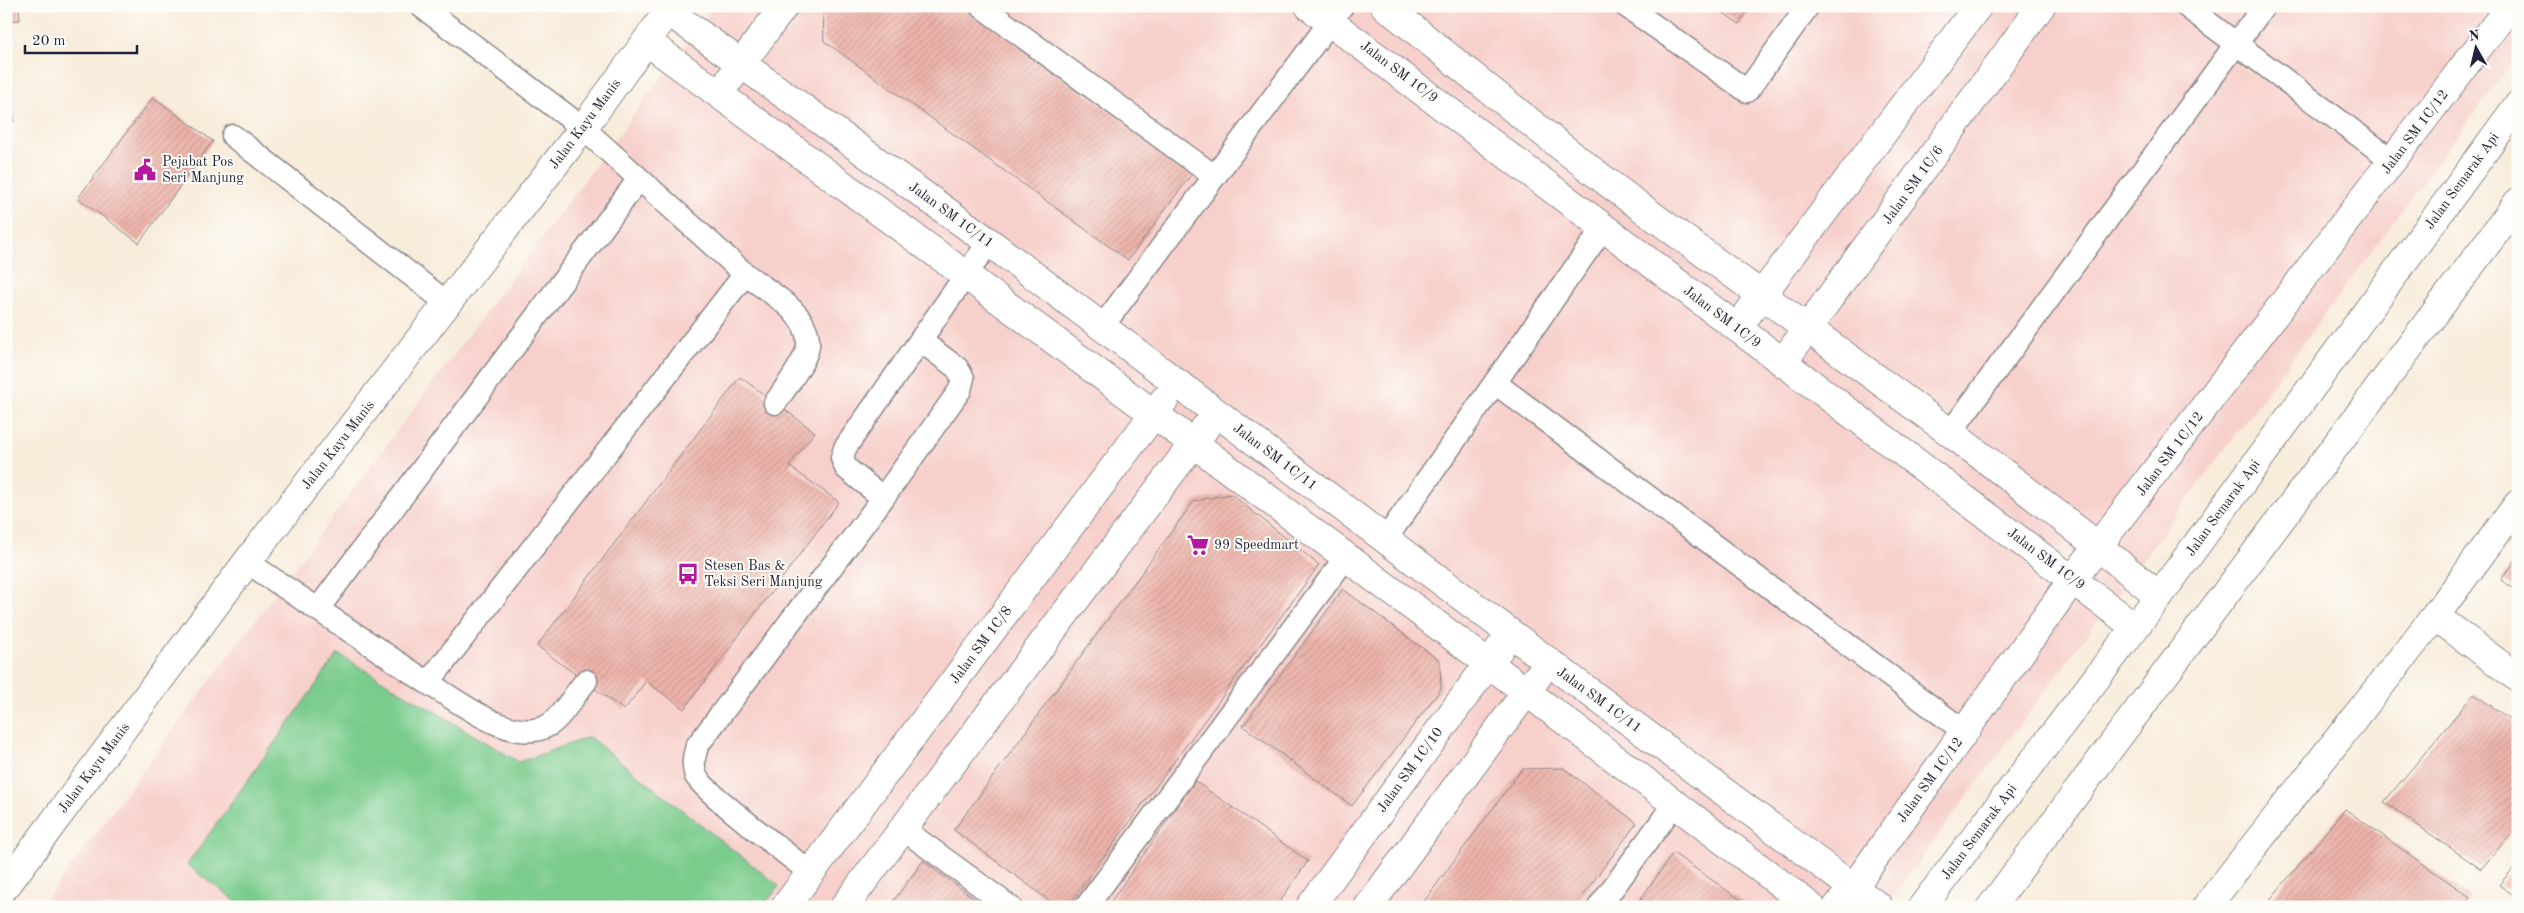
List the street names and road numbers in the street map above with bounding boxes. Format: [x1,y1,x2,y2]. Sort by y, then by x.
street label: Jalan SM 1C/9 [1358,38,1440,106]
street label: Jalan Kayu Manis [547,76,623,172]
street label: Jalan SM 1C/12 [2379,87,2451,177]
street label: Jalan Semarak Api [2422,130,2502,232]
street label: Jalan SM 1C/6 [1880,143,1946,227]
street label: Jalan SM 1C/11 [906,180,996,250]
street label: Jalan SM 1C/9 [1681,283,1763,351]
street label: Jalan Kayu Manis [299,398,377,492]
street label: Jalan SM 1C/12 [2134,409,2206,499]
street label: Jalan SM 1C/11 [1230,421,1320,493]
street label: Jalan Semarak Api [2183,457,2263,559]
street label: Jalan SM 1C/9 [2005,525,2087,593]
street label: Jalan SM 1C/8 [947,604,1015,686]
street label: Jalan SM 1C/11 [1554,665,1644,735]
street label: Jalan Kayu Manis [56,720,132,816]
street label: Jalan SM 1C/10 [1375,725,1445,815]
street label: Jalan SM 1C/12 [1895,735,1965,825]
street label: Jalan Semarak Api [1939,782,2019,882]

